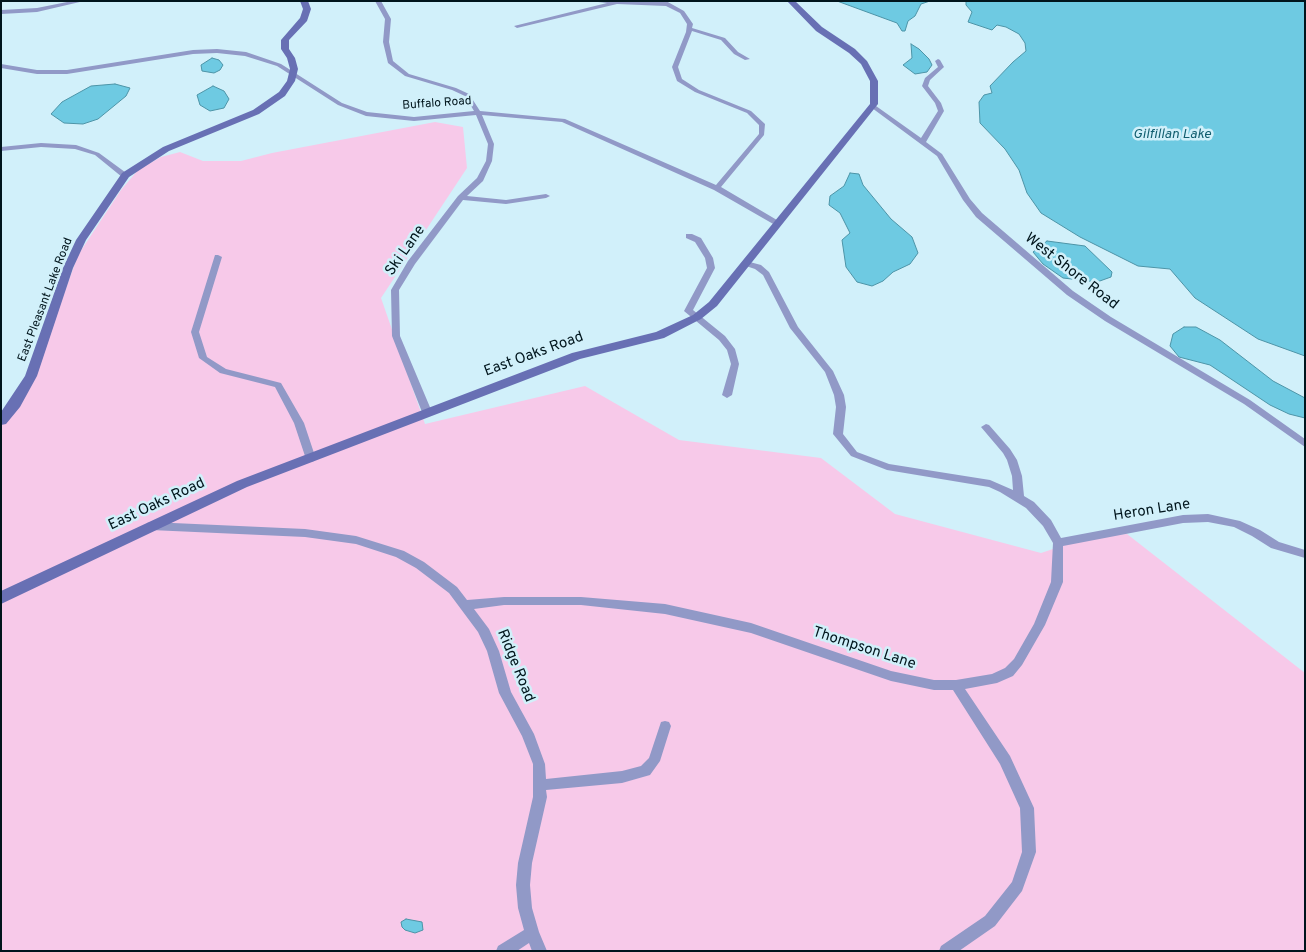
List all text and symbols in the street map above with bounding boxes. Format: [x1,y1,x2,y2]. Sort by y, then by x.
street label: Buffalo Road [402,94,472,114]
water label: Gilfillan Lake [1133,127,1211,143]
street label: Ski Lane [382,222,430,280]
street label: West Shore Road [1021,230,1121,314]
street label: East Pleasant Lake Road [16,236,76,364]
street label: East Oaks Road [482,329,586,381]
street label: East Oaks Road [106,475,208,535]
street label: Heron Lane [1112,496,1192,526]
street label: Thompson Lane [810,624,918,674]
street label: Ridge Road [492,627,538,705]

